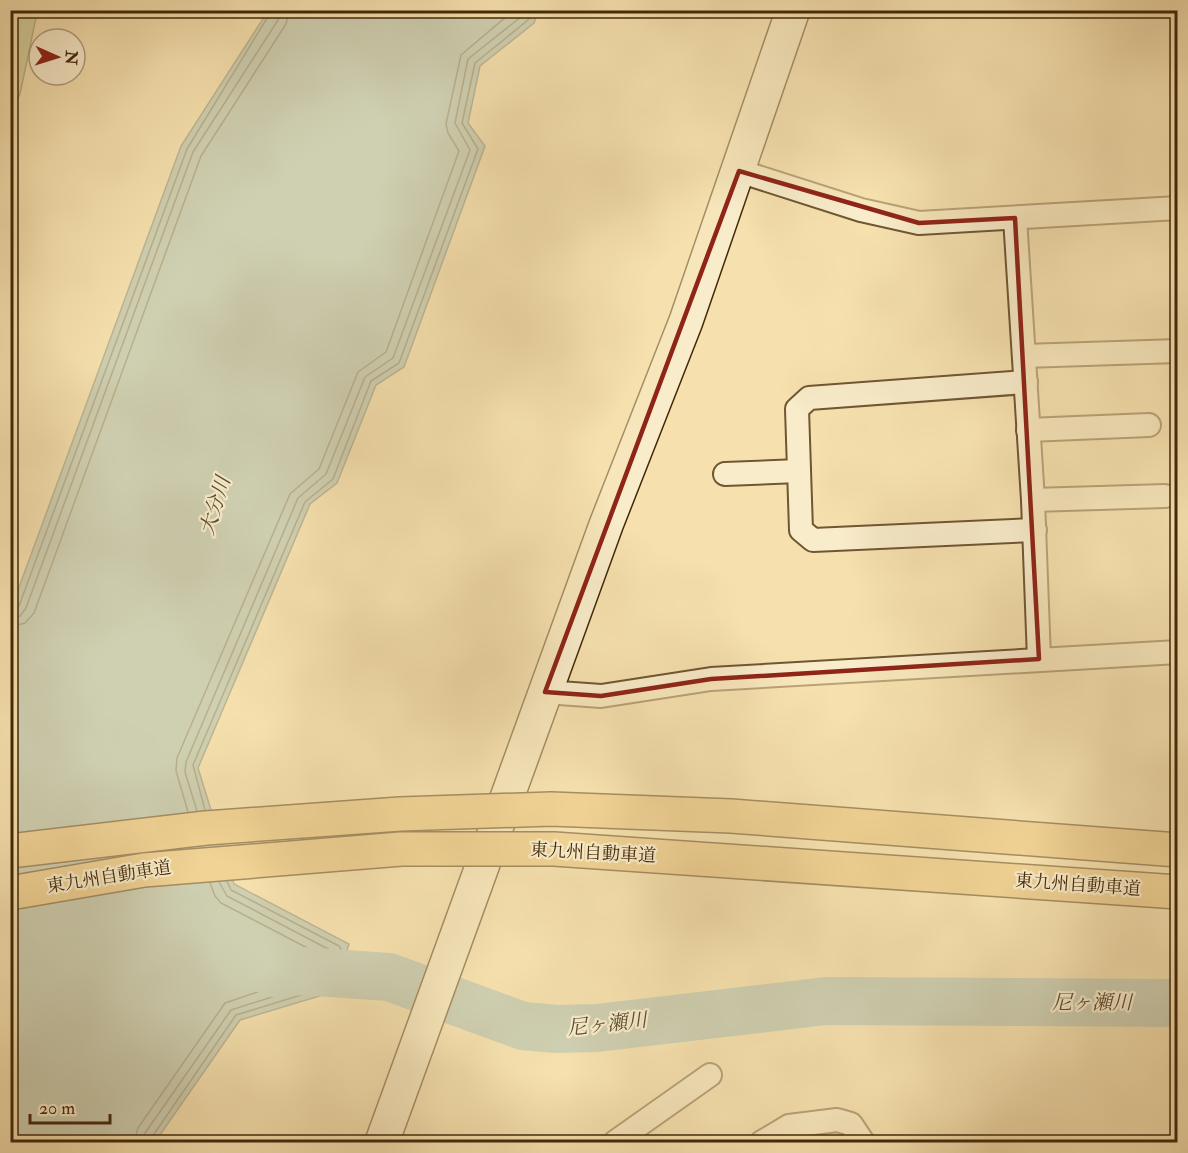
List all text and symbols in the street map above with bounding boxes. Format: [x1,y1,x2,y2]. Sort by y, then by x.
north arrow [27,27,87,87]
text: N [61,49,81,66]
water label: 大分川 [194,472,236,538]
street label: 東九州自動車道 [529,838,657,868]
street label: 東九州自動車道 [45,856,173,898]
street label: 東九州自動車道 [1014,869,1142,901]
water label: 尼ヶ瀬川 [1052,990,1134,1015]
water label: 尼ヶ瀬川 [566,1007,650,1041]
scale bar [30,1087,110,1125]
text: 20 m [39,1097,75,1120]

